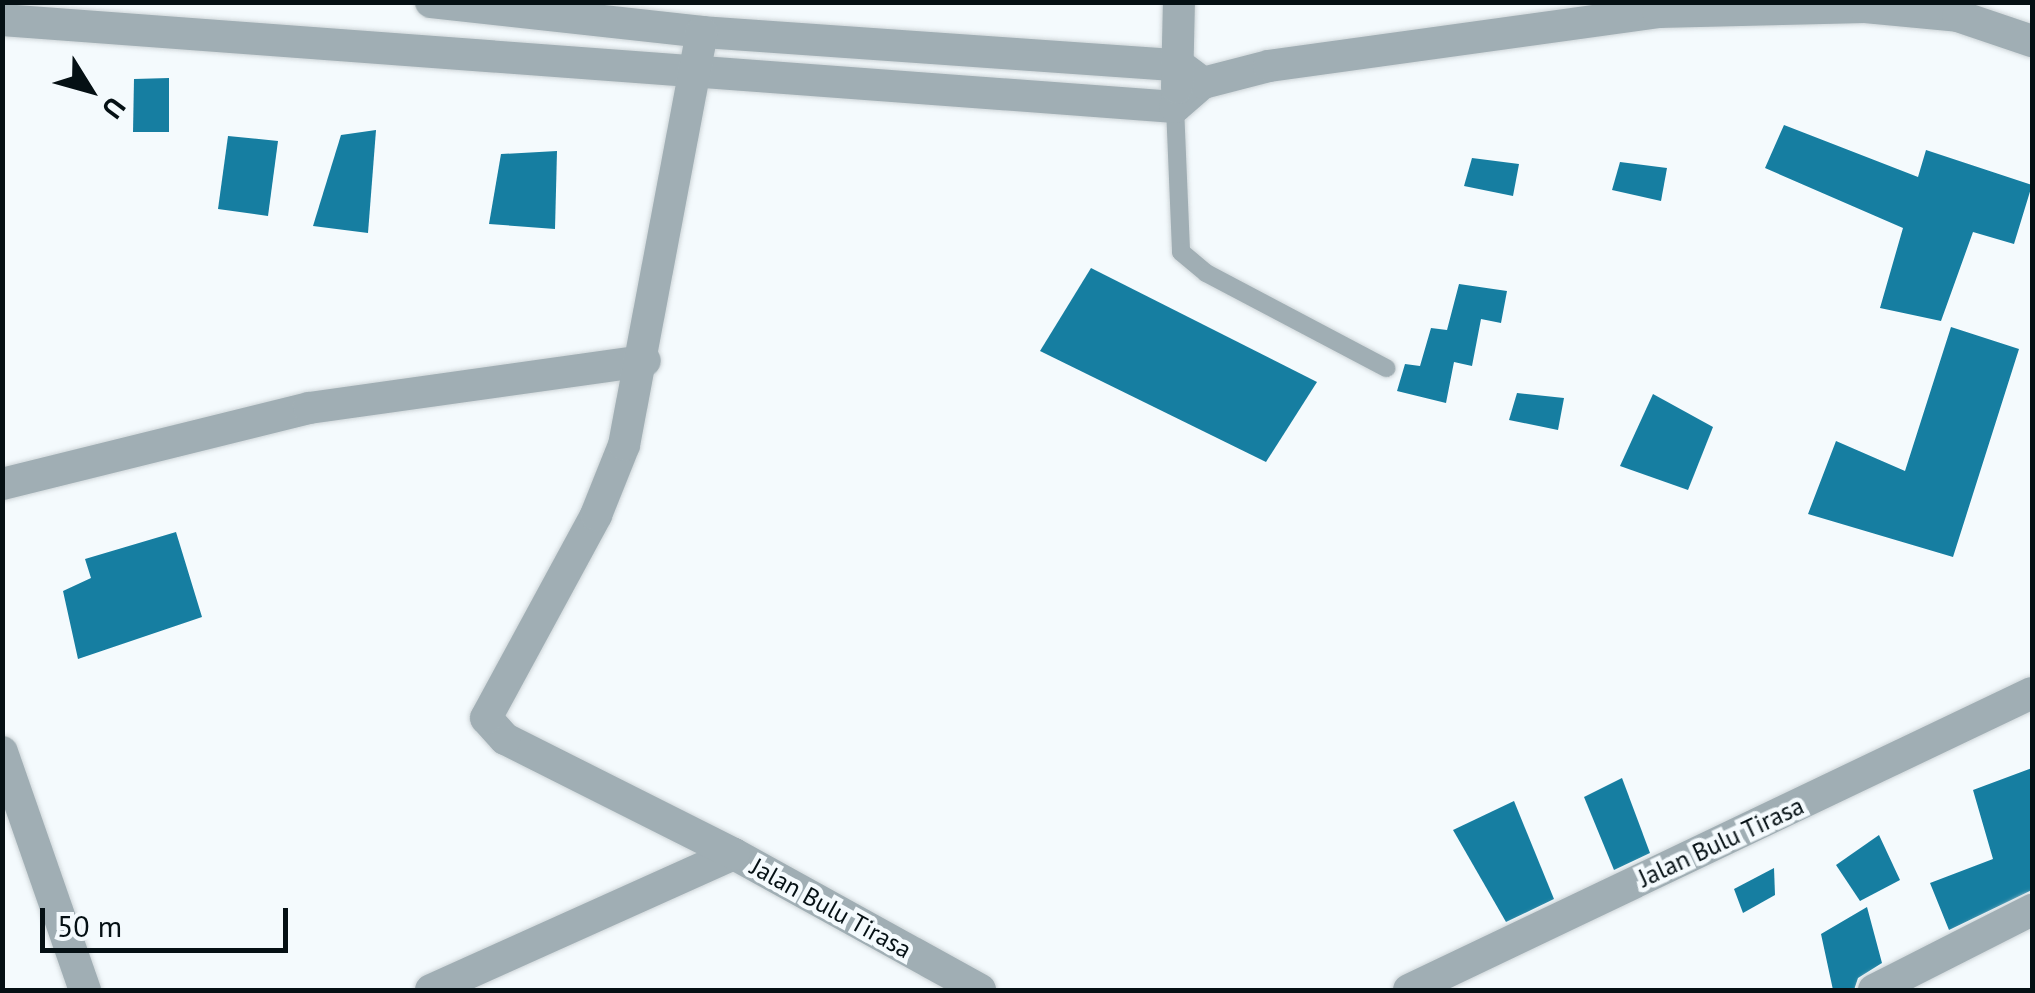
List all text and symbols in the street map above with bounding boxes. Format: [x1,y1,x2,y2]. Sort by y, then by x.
north arrow [40,40,140,140]
text: U [94,90,134,127]
street label: Jalan Bulu Tirasa [1633,790,1809,894]
street label: Jalan Bulu Tirasa [745,851,917,965]
scale bar [45,888,292,950]
text: 50 m [57,906,122,945]

